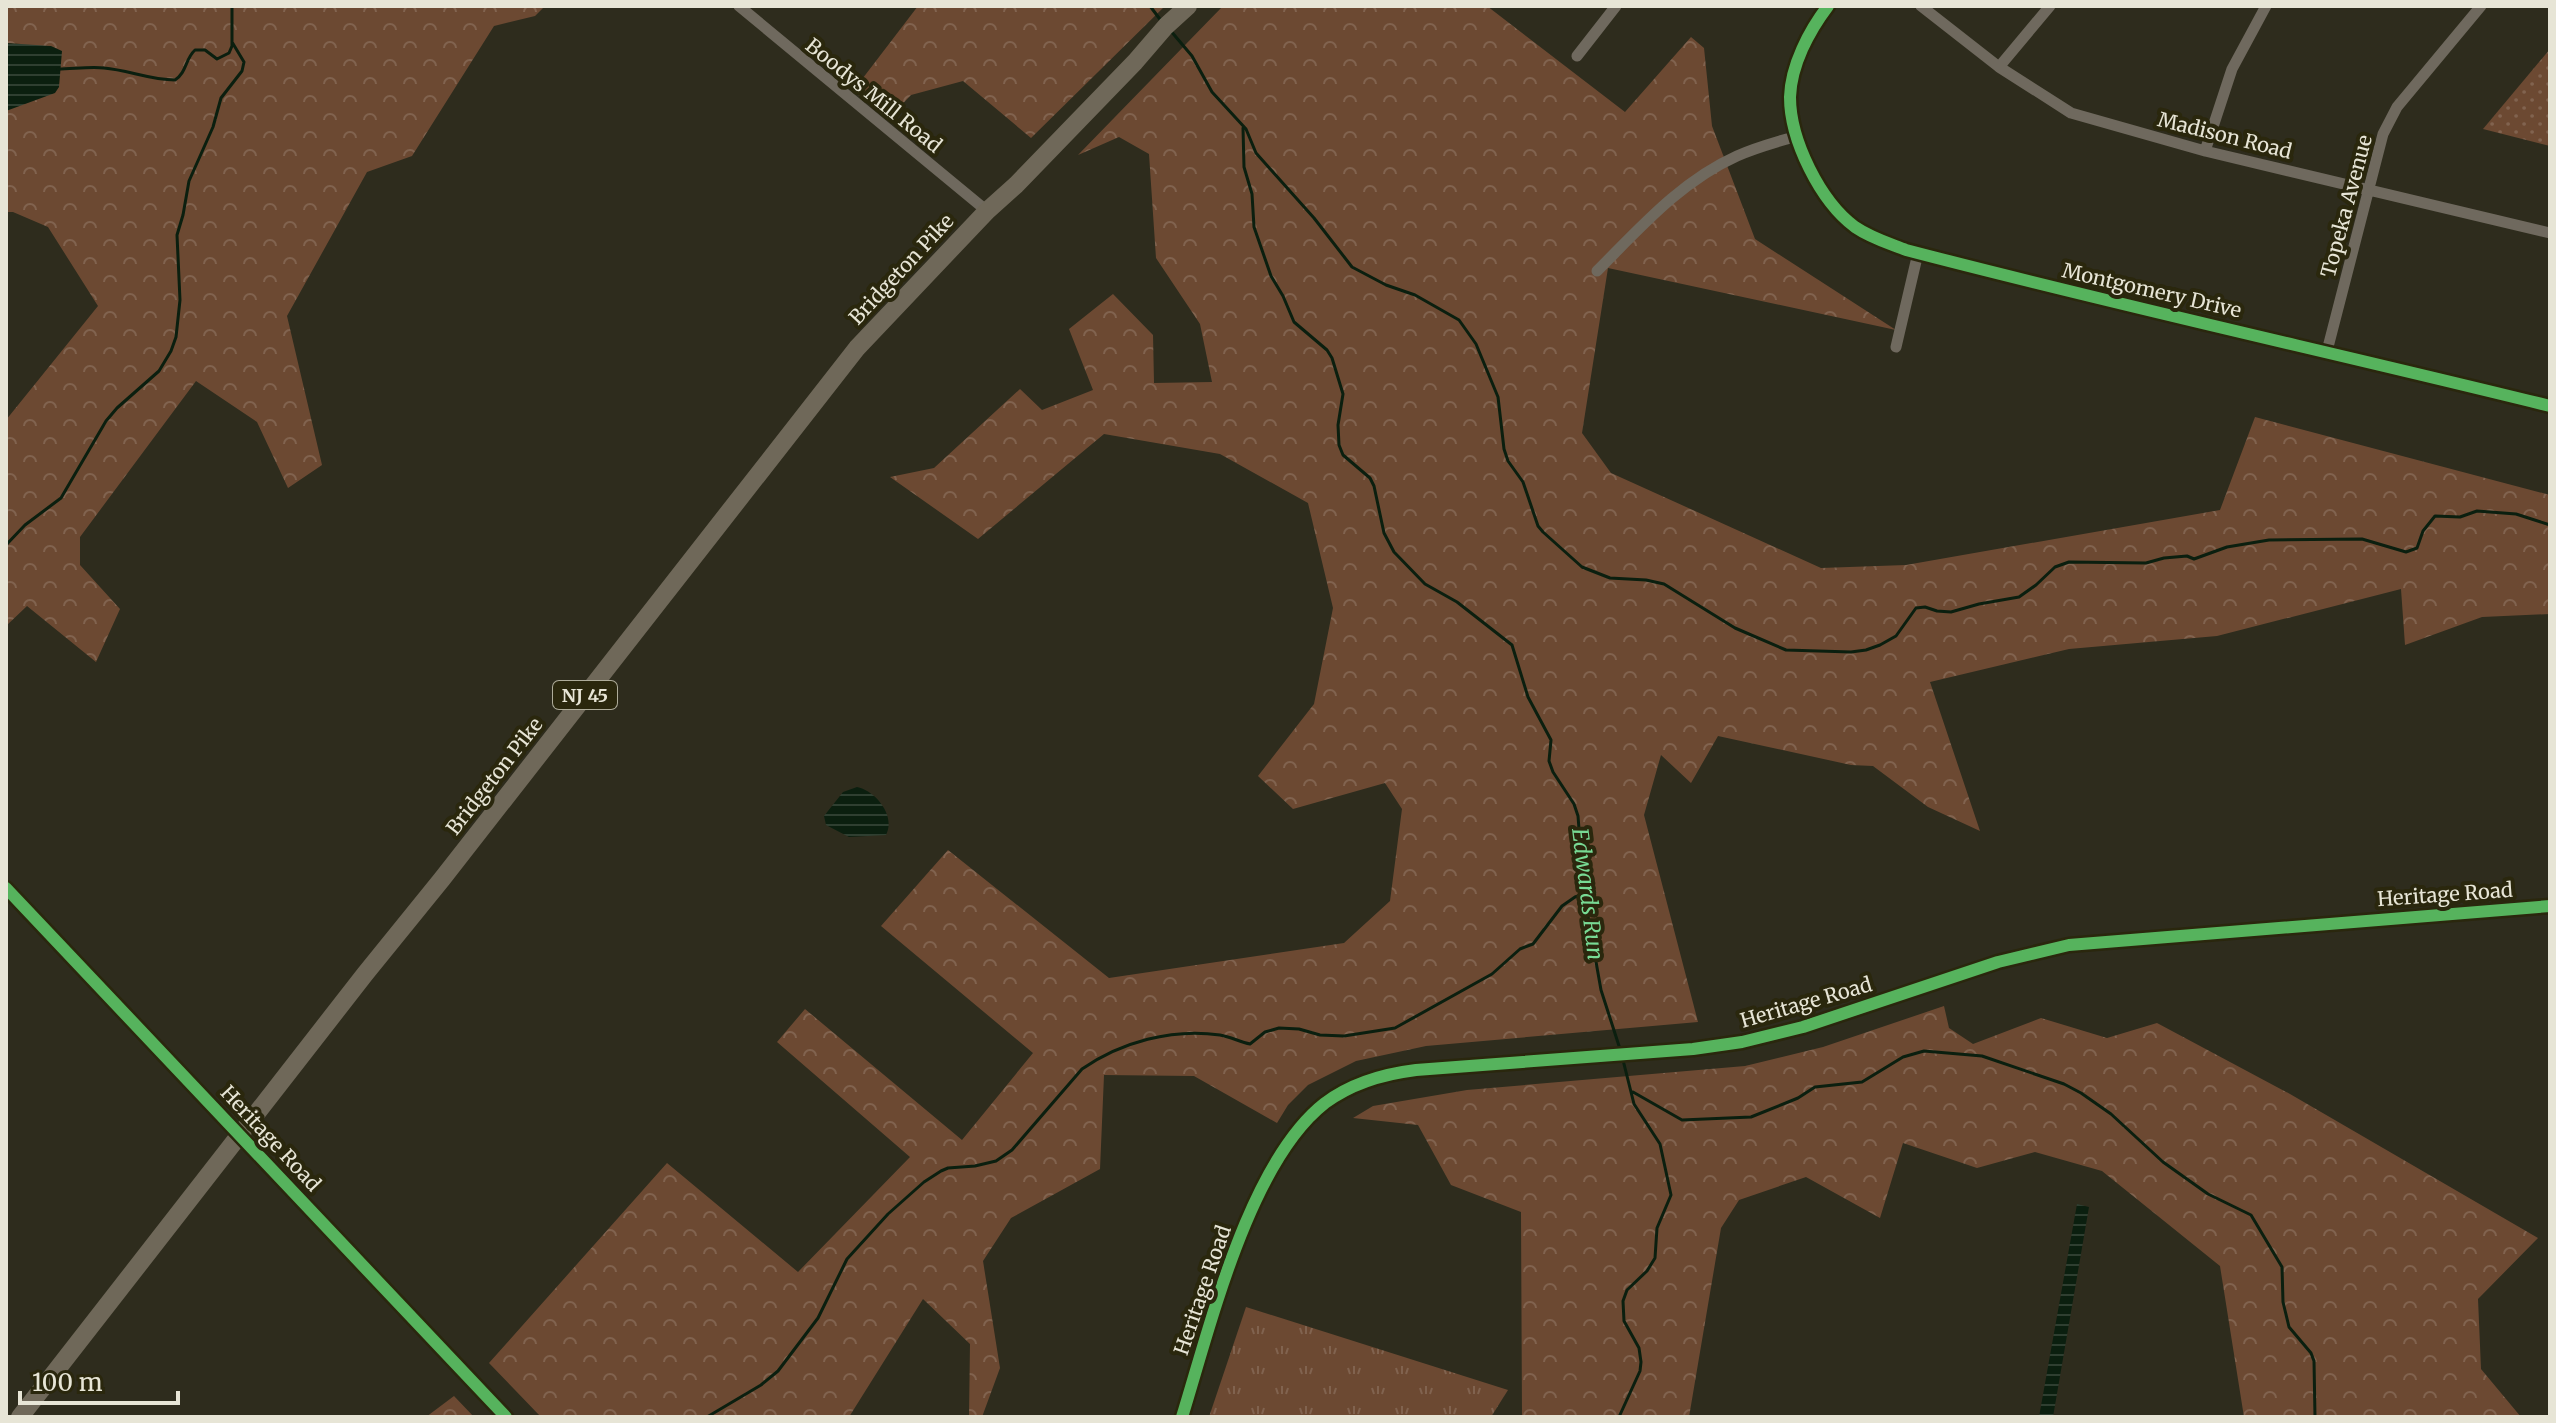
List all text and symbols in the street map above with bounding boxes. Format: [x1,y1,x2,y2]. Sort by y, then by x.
street label: Boodys Mill Road [801,32,947,158]
street label: Madison Road [2155,106,2295,164]
street label: Topeka Avenue [2315,132,2377,280]
street label: Bridgeton Pike [843,209,959,329]
street label: Montgomery Drive [2060,257,2244,323]
road number: NJ 45 [553,681,617,709]
street label: Bridgeton Pike [440,712,548,840]
water label: Edwards Run [1566,826,1610,962]
street label: Heritage Road [2376,877,2514,911]
street label: Heritage Road [1737,971,1875,1033]
street label: Heritage Road [216,1080,326,1196]
street label: Heritage Road [1168,1222,1236,1358]
scale bar [20,1355,178,1405]
text: 100 m [32,1367,103,1398]

